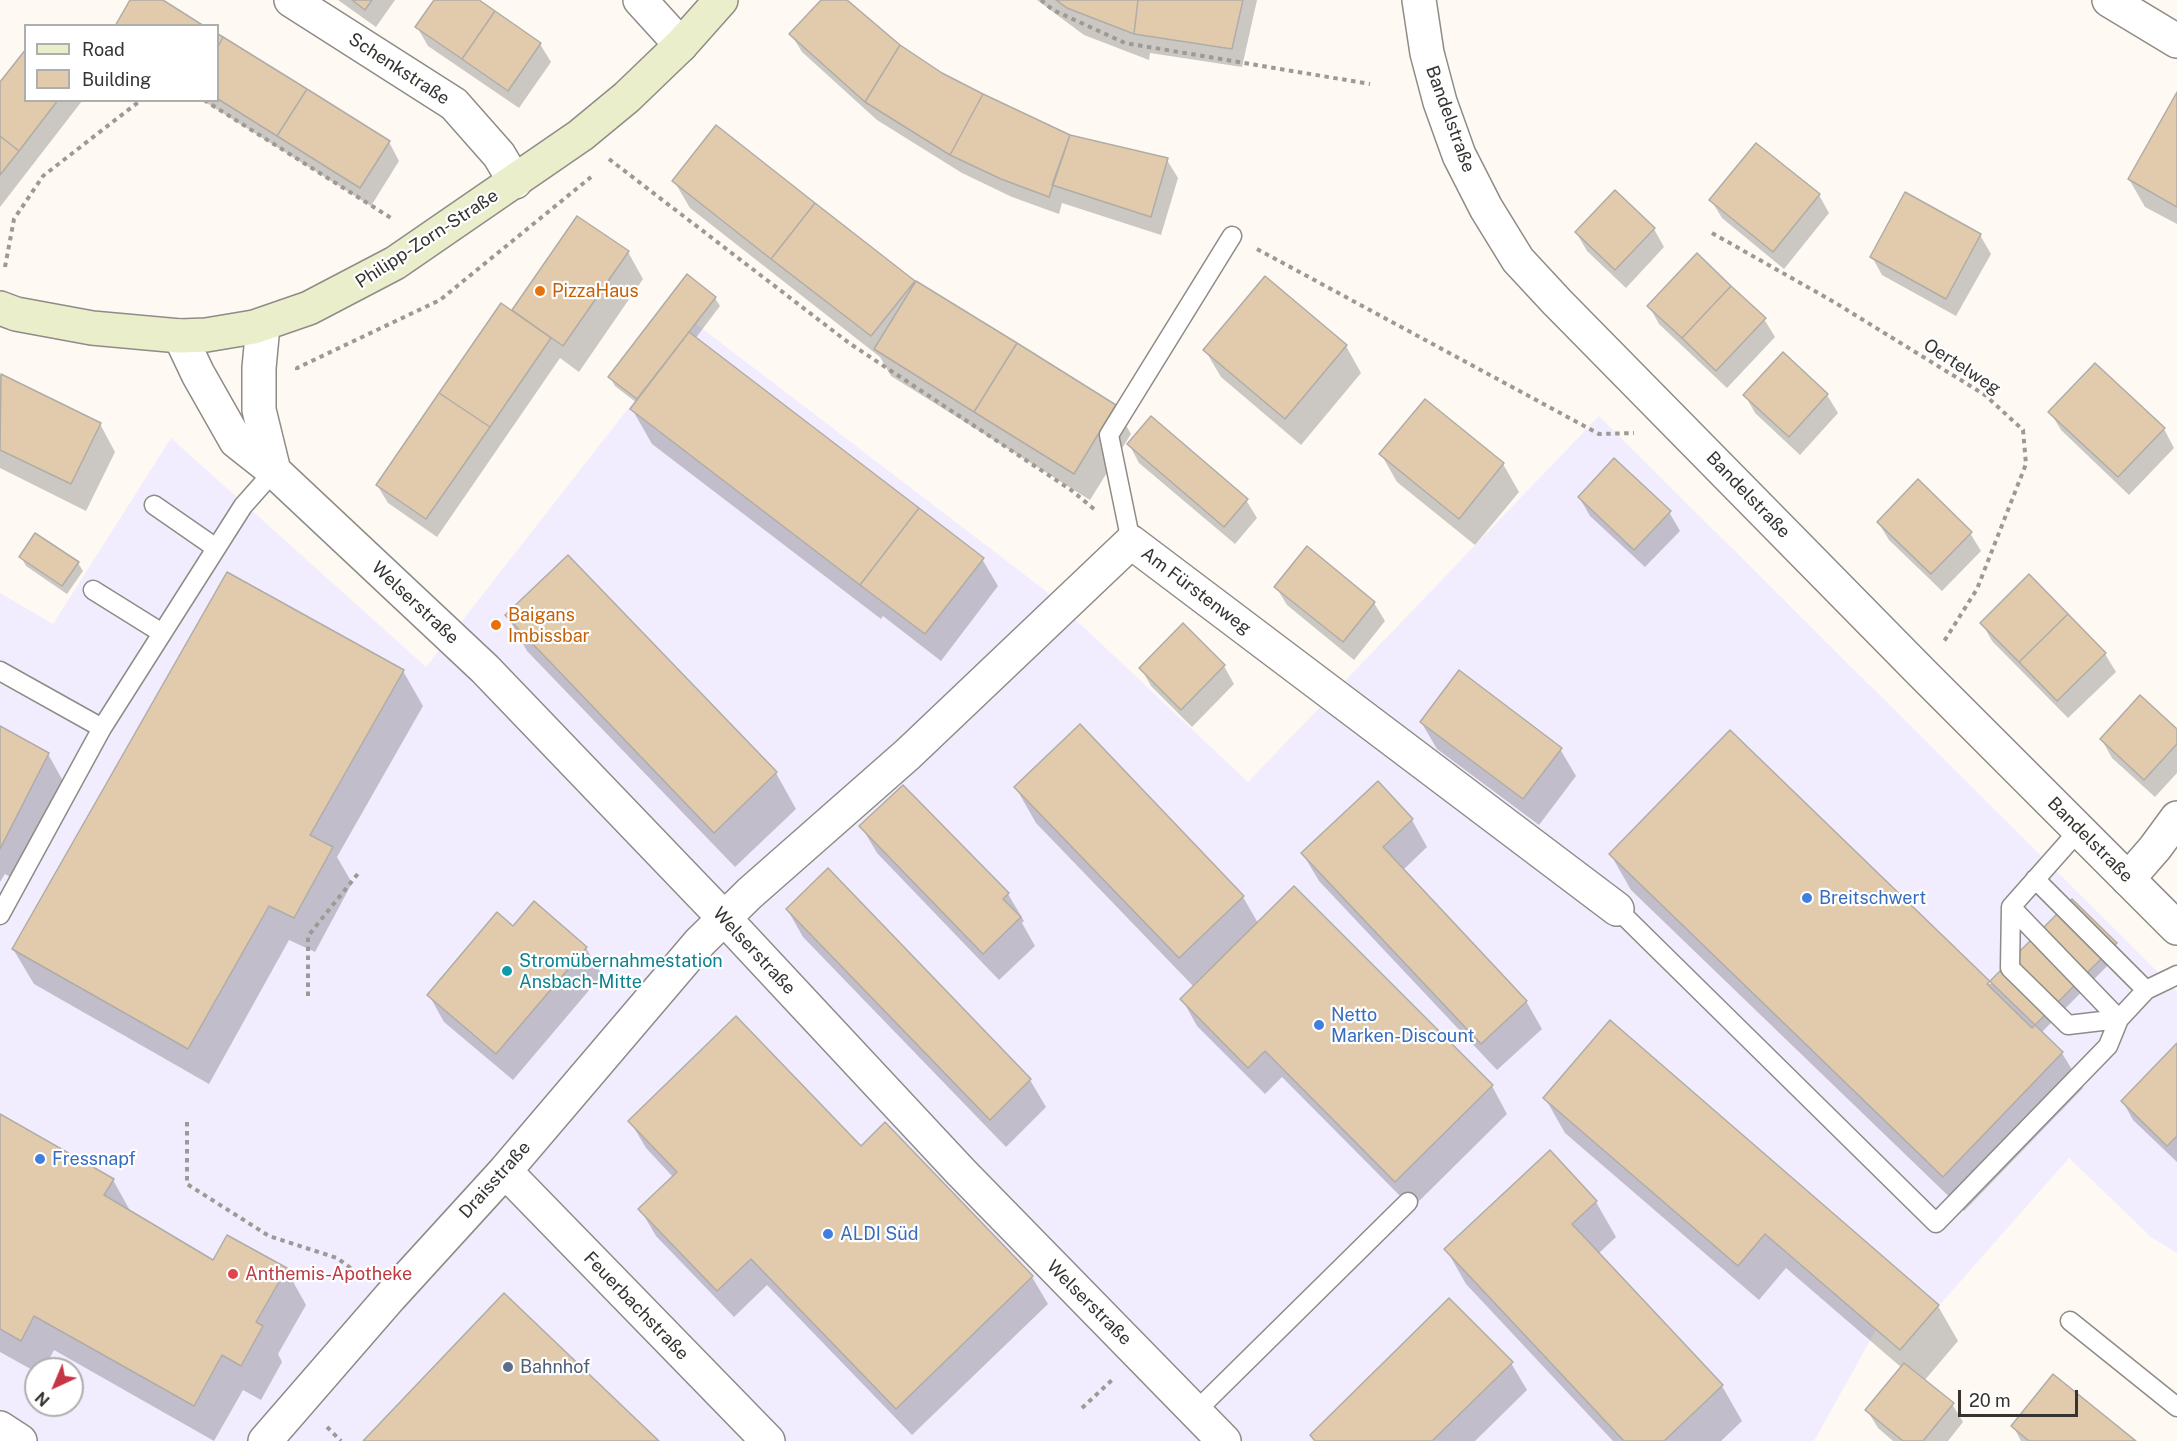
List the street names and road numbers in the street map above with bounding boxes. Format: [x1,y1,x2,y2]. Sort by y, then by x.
street label: Schenkstraße [344,28,454,110]
street label: Bandelstraße [1421,63,1479,175]
street label: Philipp-Zorn-Straße [352,185,502,293]
street label: Oertelweg [1920,334,2004,400]
street label: Bandelstraße [1701,447,1795,543]
street label: Am Fürstenweg [1137,543,1255,639]
street label: Welserstraße [367,557,463,649]
street label: Bandelstraße [2043,793,2137,887]
street label: Welserstraße [708,903,800,999]
street label: Draisstraße [455,1137,535,1223]
street label: Feuerbachstraße [579,1247,693,1365]
street label: Welserstraße [1042,1256,1136,1350]

